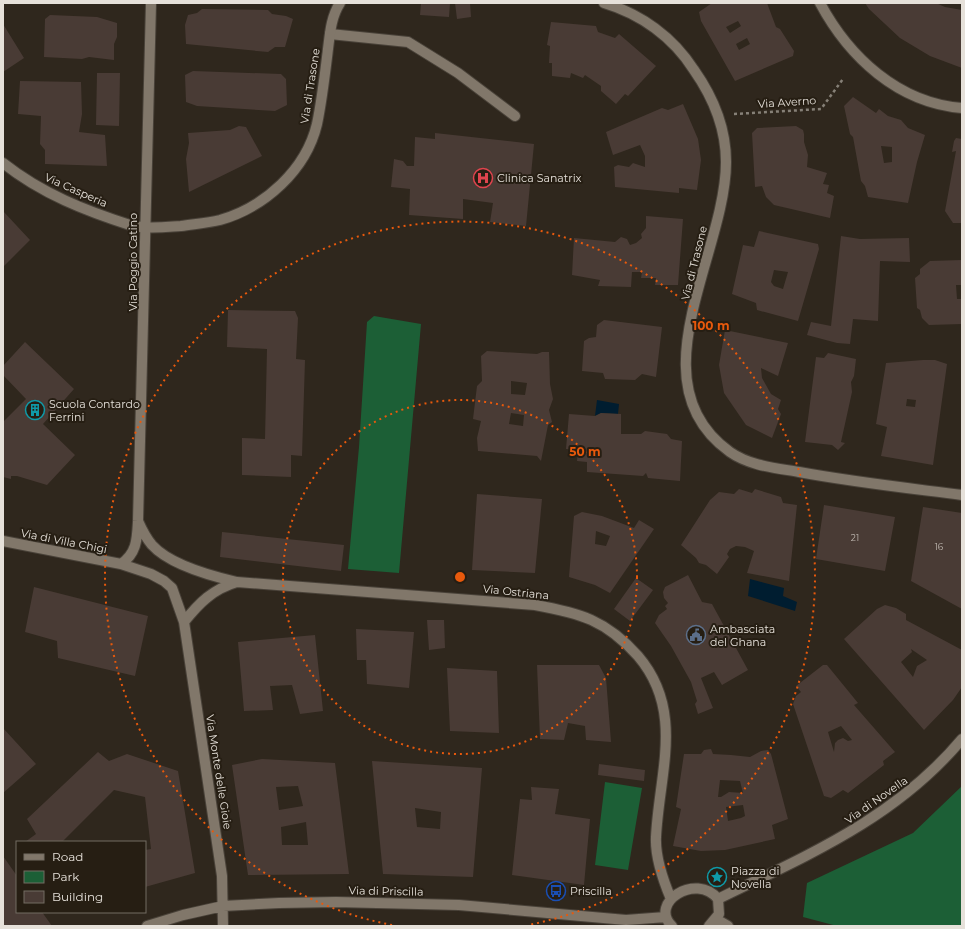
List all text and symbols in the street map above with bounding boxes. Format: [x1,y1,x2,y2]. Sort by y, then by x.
street label: Via di Trasone [297,47,323,125]
street label: Via Averno [757,93,817,111]
hospital icon: Clinica Sanatrix [472,167,494,189]
street label: Via Casperia [42,170,110,210]
place label: Clinica Sanatrix [497,171,582,185]
street label: Via Poggio Catino [126,213,140,311]
street label: Via di Trasone [678,224,710,302]
text: 100 m [693,318,729,333]
place label: Scuola Contardo Ferrini [49,397,140,424]
building icon: Scuola Contardo Ferrini [24,399,46,421]
text: 50 m [569,444,601,459]
street label: Via di Villa Chigi [20,526,108,556]
house number: 21 [851,532,859,543]
house number: 16 [935,541,944,552]
centre of rings [453,570,467,584]
street label: Via Ostriana [482,582,550,602]
place label: Ambasciata del Ghana [710,622,775,649]
public building icon: Ambasciata del Ghana [685,624,707,646]
street label: Via Monte delle Gioie [203,714,235,831]
street label: Via di Novella [842,773,910,827]
legend [16,841,146,913]
text: Road [52,849,83,864]
place label: Piazza di Novella [731,864,779,891]
place icon: Piazza di Novella [706,866,728,888]
text: Park [52,869,80,884]
bus stop icon: Priscilla [545,880,567,902]
street label: Via di Priscilla [348,883,424,899]
place label: Priscilla [570,884,612,898]
text: Building [52,889,103,904]

